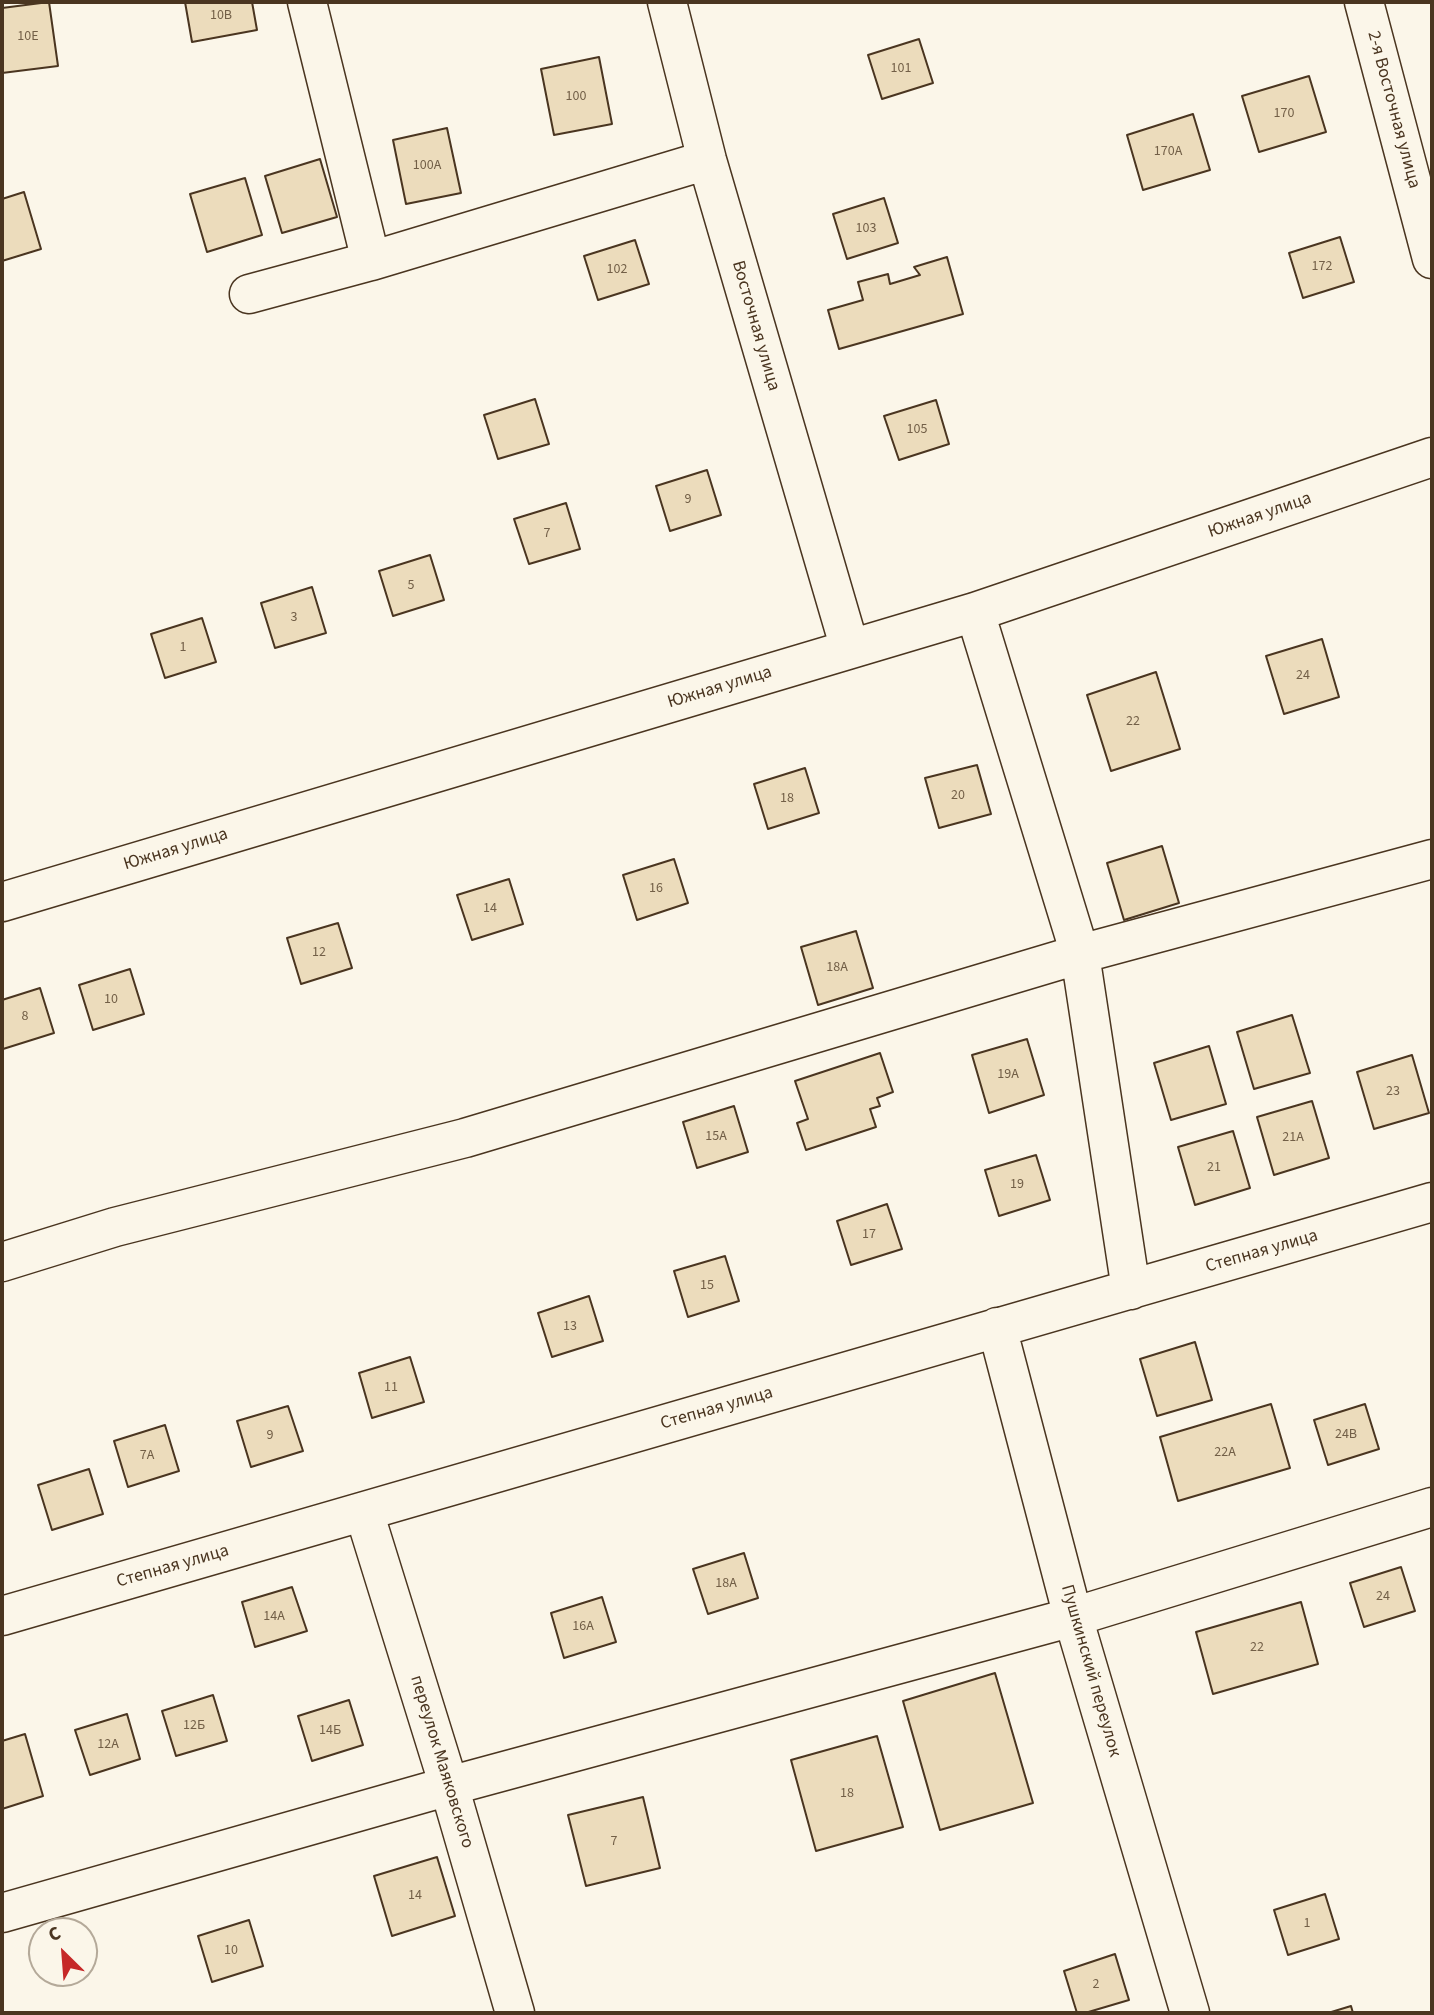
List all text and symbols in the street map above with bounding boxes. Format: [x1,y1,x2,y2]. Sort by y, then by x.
house number: 10В [210,8,232,24]
house number: 10Е [17,29,39,45]
street label: 2-я Восточная улица [1362,29,1424,191]
house number: 101 [891,61,911,77]
house number: 100 [566,89,586,105]
house number: 170 [1274,106,1294,122]
house number: 170А [1154,144,1182,160]
house number: 100А [413,158,441,174]
house number: 103 [856,221,876,237]
street label: Восточная улица [726,258,784,394]
house number: 172 [1312,259,1332,275]
house number: 102 [607,262,627,278]
house number: 105 [907,422,927,438]
street label: Южная улица [1205,488,1315,544]
house number: 9 [685,492,691,508]
house number: 7 [544,526,550,542]
house number: 5 [408,578,414,594]
house number: 3 [291,610,297,626]
house number: 1 [180,640,186,656]
street label: Южная улица [665,662,775,714]
house number: 24 [1296,668,1310,684]
house number: 22 [1126,714,1140,730]
house number: 20 [951,788,965,804]
house number: 18 [780,791,794,807]
street label: Южная улица [121,824,231,876]
house number: 16 [649,881,663,897]
house number: 14 [483,901,497,917]
house number: 12 [312,945,326,961]
house number: 18А [826,960,848,976]
house number: 10 [104,992,118,1008]
house number: 8 [22,1009,28,1025]
house number: 19А [997,1067,1019,1083]
house number: 23 [1386,1084,1400,1100]
house number: 15А [705,1129,727,1145]
house number: 21А [1282,1130,1304,1146]
house number: 21 [1207,1160,1221,1176]
house number: 19 [1010,1177,1024,1193]
street label: Степная улица [1203,1226,1321,1278]
house number: 17 [862,1227,876,1243]
house number: 15 [700,1278,714,1294]
house number: 13 [563,1319,577,1335]
house number: 11 [384,1380,398,1396]
street label: Степная улица [658,1383,776,1435]
house number: 24В [1335,1427,1357,1443]
house number: 9 [267,1428,273,1444]
house number: 22А [1214,1445,1236,1461]
house number: 7А [140,1448,154,1464]
street label: Степная улица [114,1541,232,1593]
house number: 18А [715,1576,737,1592]
street label: Пушкинский переулок [1055,1582,1125,1760]
house number: 24 [1376,1589,1390,1605]
house number: 14А [263,1609,285,1625]
house number: 16А [572,1619,594,1635]
house number: 22 [1250,1640,1264,1656]
street label: переулок Маяковского [404,1673,478,1851]
house number: 12Б [183,1718,205,1734]
house number: 14Б [319,1723,341,1739]
house number: 12А [97,1737,119,1753]
house number: 18 [840,1786,854,1802]
house number: 7 [611,1834,617,1850]
house number: 14 [408,1888,422,1904]
house number: 1 [1304,1916,1310,1932]
north arrow [28,1917,98,1987]
text: С [44,1920,65,1949]
house number: 10 [224,1943,238,1959]
house number: 2 [1093,1977,1099,1993]

